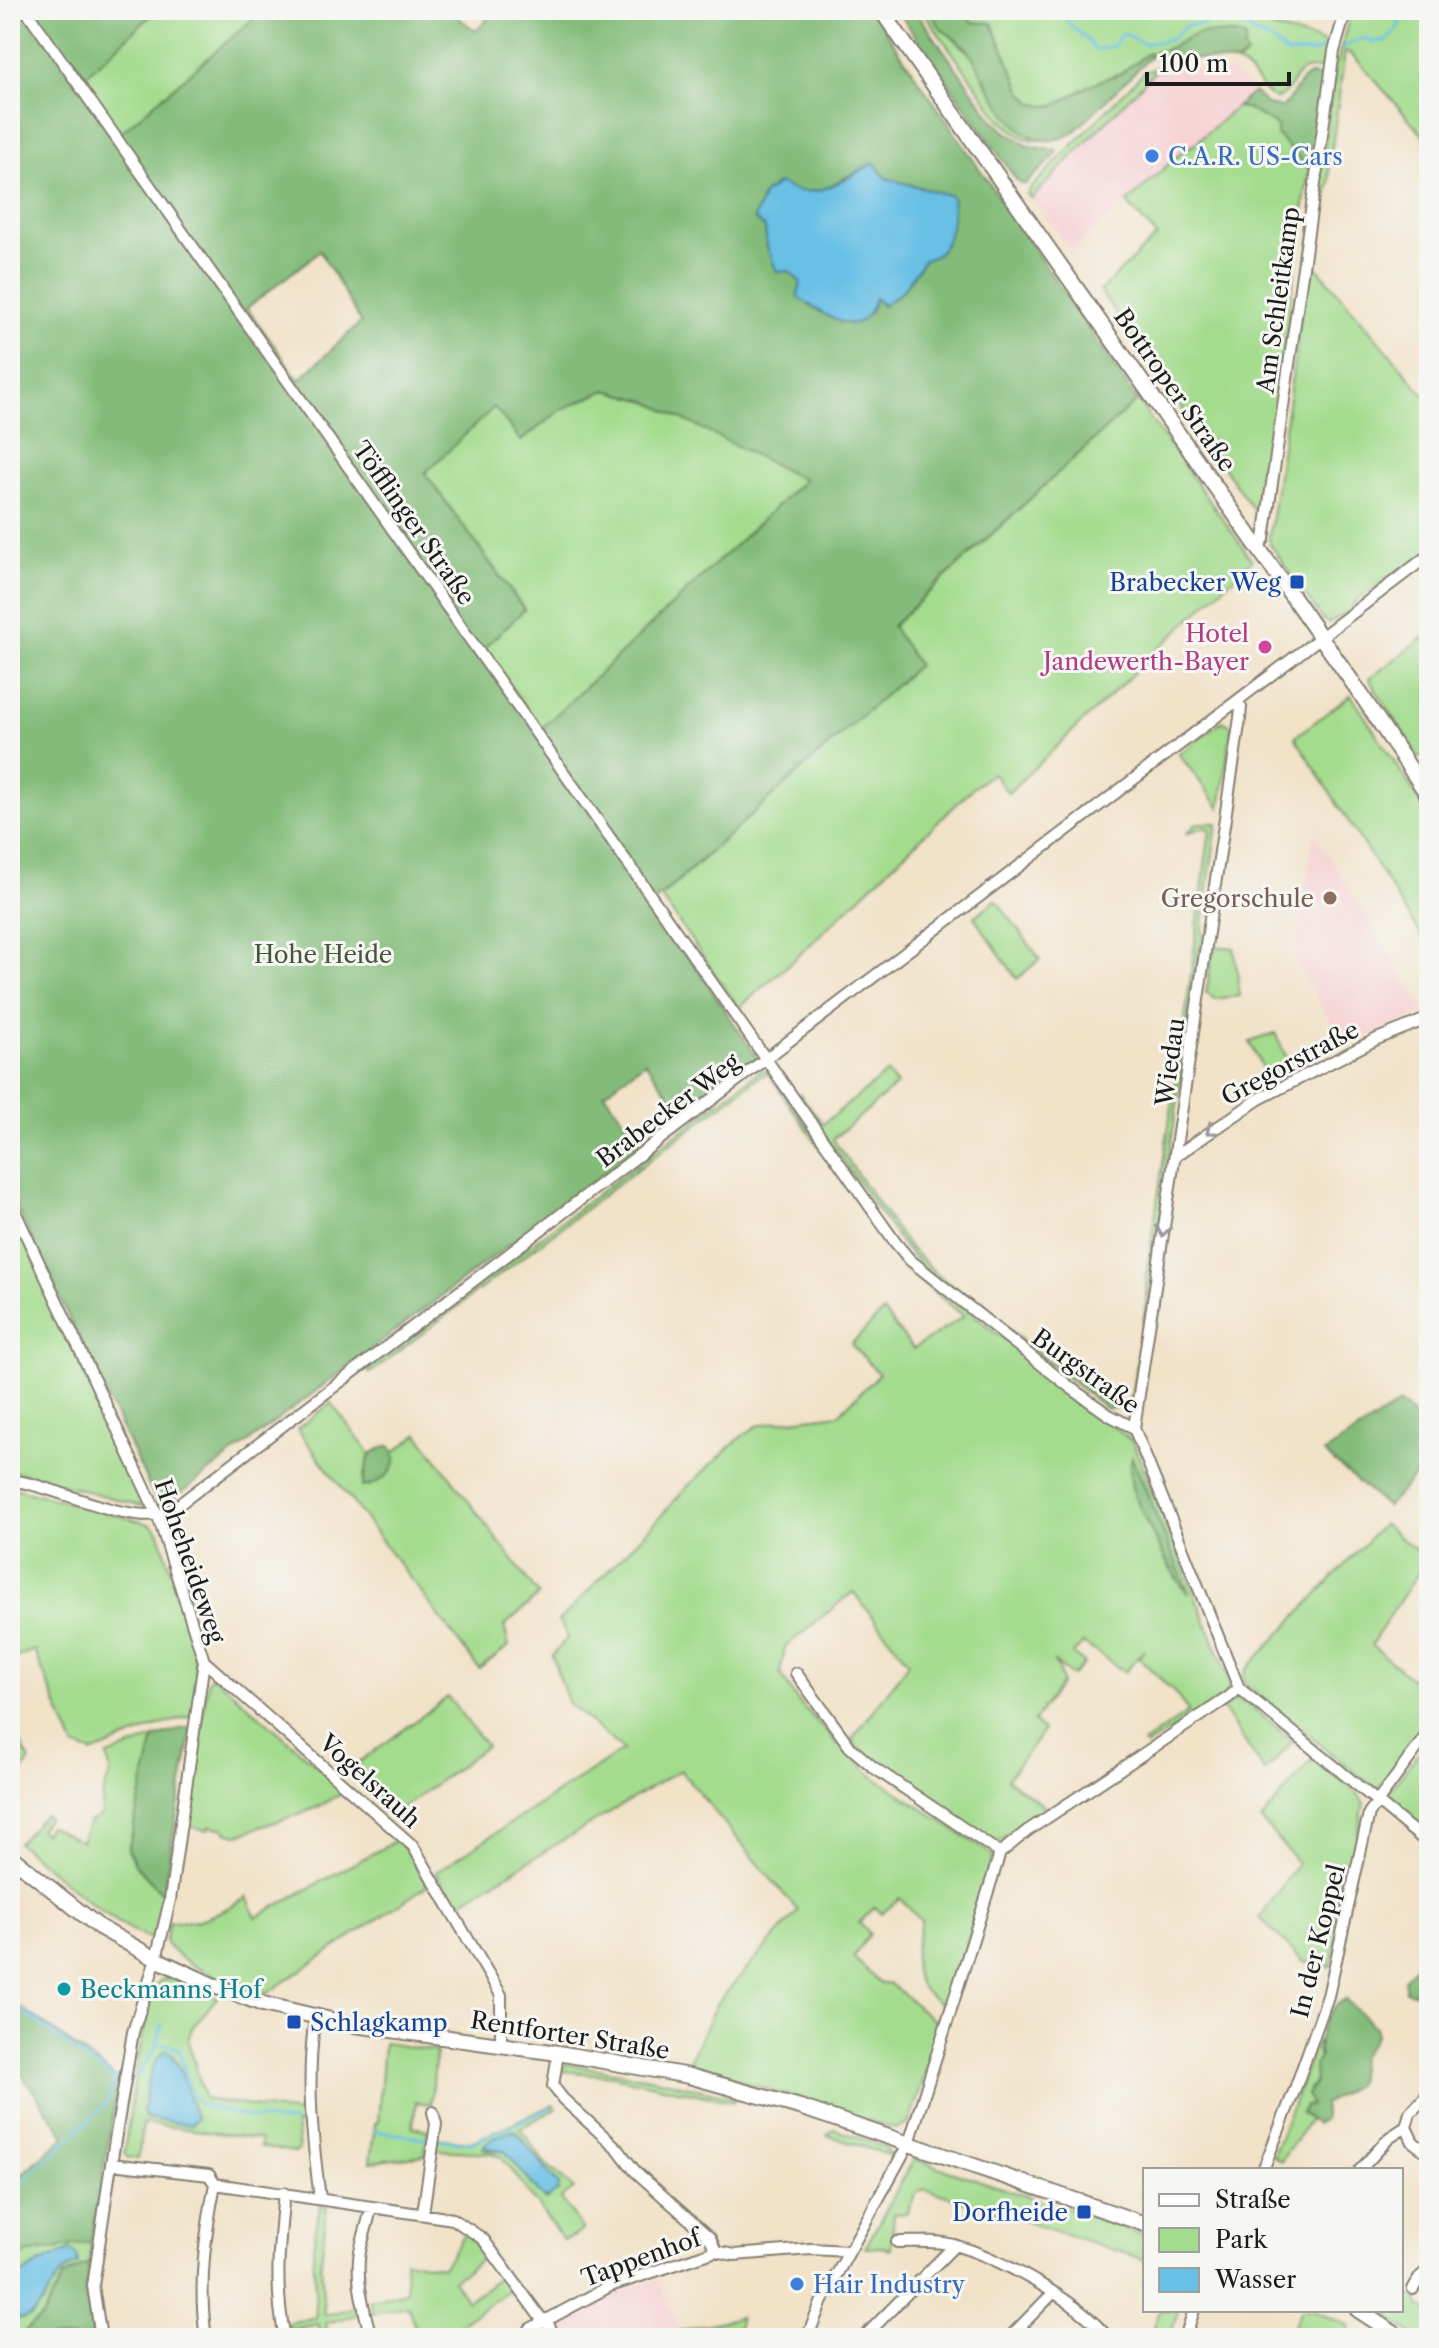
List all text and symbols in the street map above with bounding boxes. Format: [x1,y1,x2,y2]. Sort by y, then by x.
scale bar [1147,36,1289,86]
text: 100 m [1159,49,1228,78]
place label: C.A.R. US-Cars [1168,142,1343,171]
marker: C.A.R. US-Cars [1143,147,1161,165]
street label: Am Schleitkamp [1250,205,1305,396]
street label: Bottroper Straße [1108,303,1242,477]
street label: Töfflinger Straße [347,436,481,610]
place label: Brabecker Weg [1109,568,1281,597]
marker: Brabecker Weg [1288,573,1306,591]
place label: Hotel Jandewerth-Bayer [1039,619,1249,676]
marker: Hotel Jandewerth-Bayer [1256,638,1274,656]
place label: Gregorschule [1161,884,1314,913]
marker: Gregorschule [1321,889,1339,907]
park label: Hohe Heide [254,940,392,969]
street label: Gregorstraße [1216,1015,1364,1111]
street label: Wiedau [1149,1016,1191,1109]
street label: Brabecker Weg [591,1047,746,1173]
one-way arrow [1205,1121,1220,1135]
one-way arrow [1155,1225,1172,1238]
street label: Burgstraße [1027,1322,1145,1420]
street label: Hoheheideweg [148,1475,232,1647]
street label: Vogelsrauh [313,1727,427,1834]
street label: In der Koppel [1285,1861,1351,2021]
place label: Beckmanns Hof [80,1975,264,2004]
marker: Beckmanns Hof [55,1980,73,1998]
street label: Rentforter Straße [468,2005,672,2065]
place label: Schlagkamp [310,2008,448,2037]
marker: Schlagkamp [285,2013,303,2031]
legend [1143,2168,1403,2312]
text: Straße [1215,2185,1291,2214]
place label: Dorfheide [952,2198,1068,2227]
marker: Dorfheide [1075,2203,1093,2221]
street label: Tappenhof [577,2222,707,2293]
text: Park [1215,2225,1268,2254]
text: Wasser [1214,2265,1296,2294]
place label: Hair Industry [813,2270,966,2299]
marker: Hair Industry [788,2275,806,2293]

